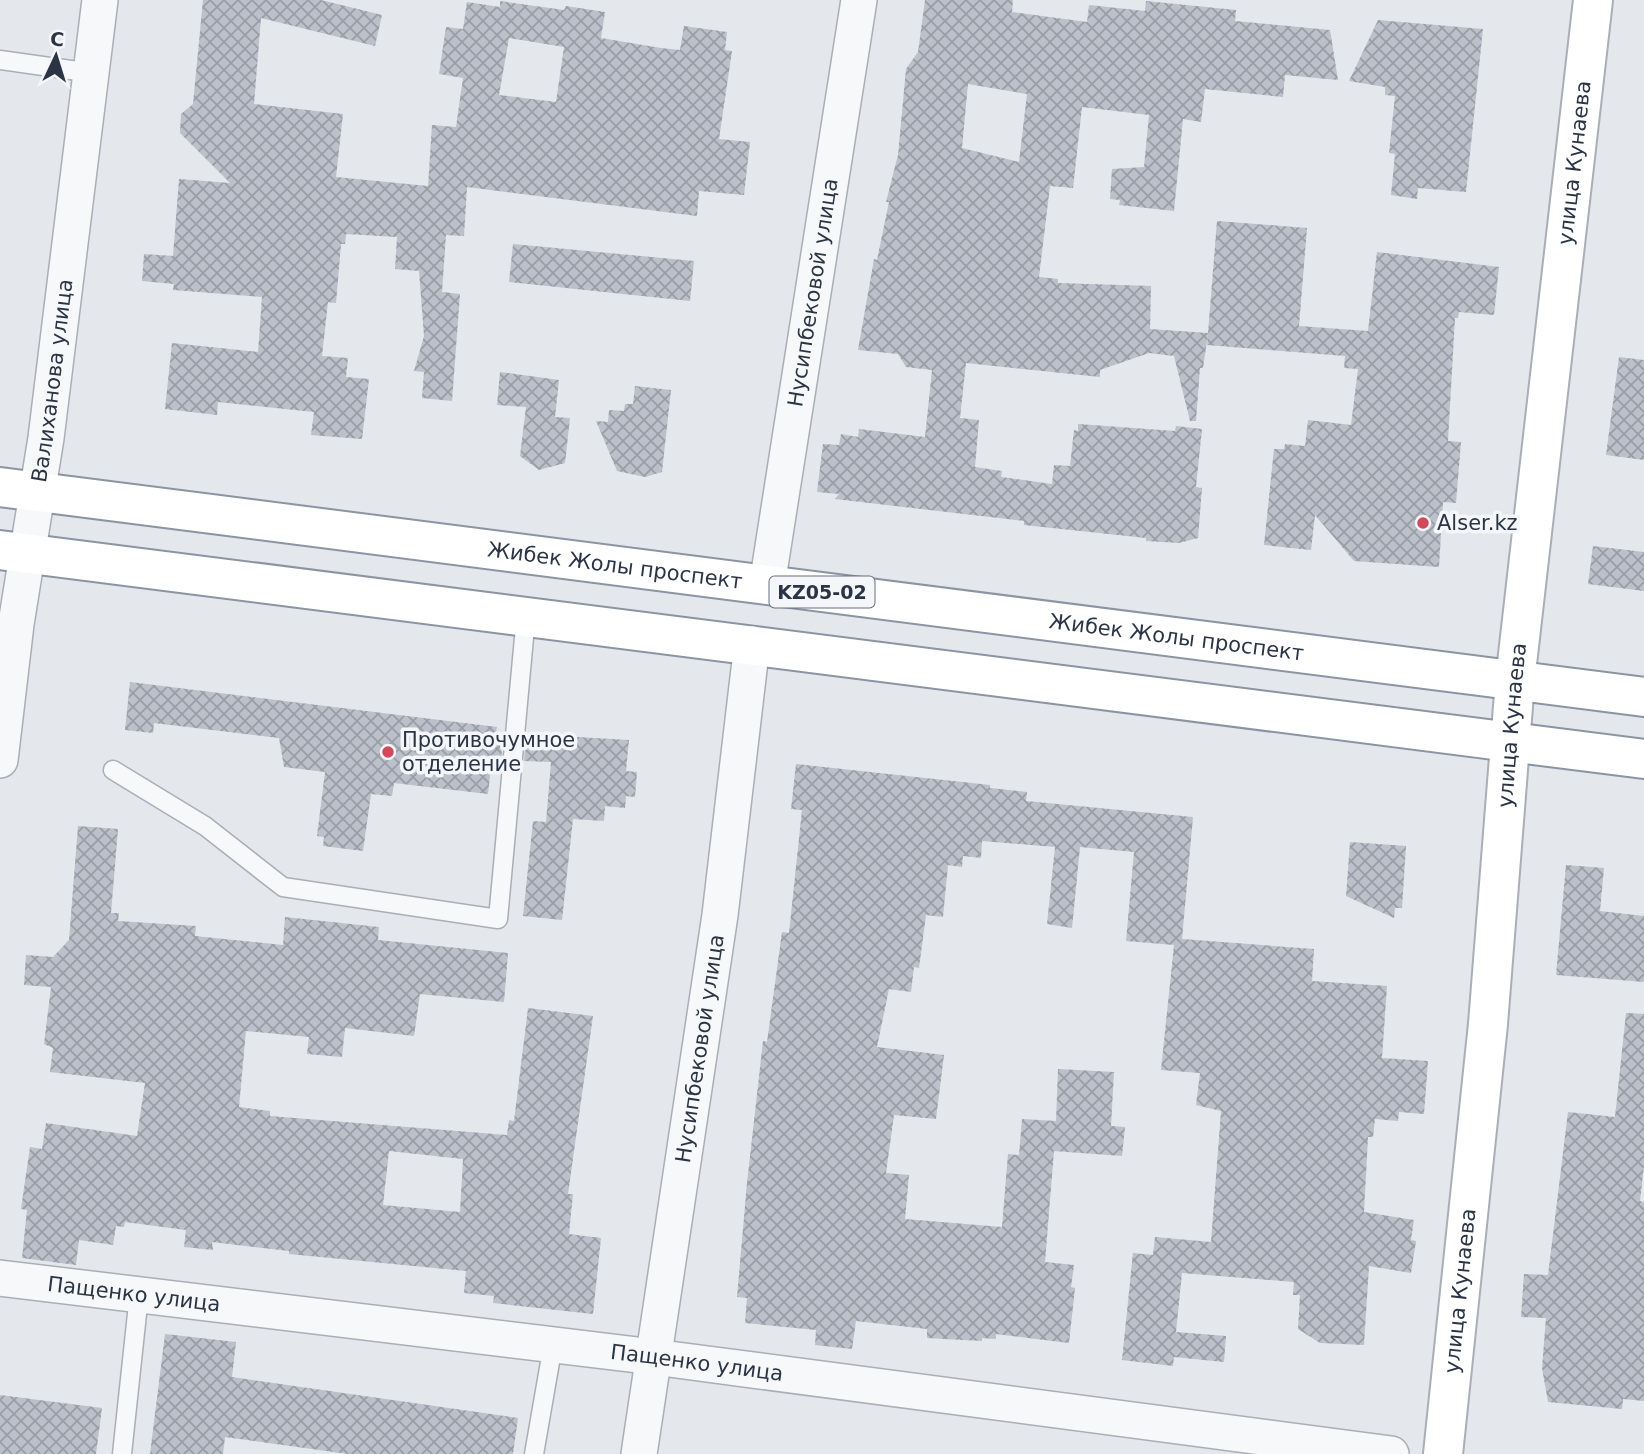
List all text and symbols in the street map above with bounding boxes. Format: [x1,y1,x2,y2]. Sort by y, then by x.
north arrow [21,21,91,91]
text: С [49,28,65,51]
street label: улица Кунаева [1553,79,1596,246]
street label: Нусипбековой улица [783,177,843,409]
street label: Валиханова улица [27,278,78,484]
place label: Alser.kz [1437,511,1518,535]
marker: Alser.kz [1415,515,1431,531]
street label: Жибек Жолы проспект [486,537,744,594]
road number: KZ05-02 [770,576,874,608]
street label: Жибек Жолы проспект [1048,609,1305,665]
street label: улица Кунаева [1493,642,1531,809]
place label: Противочумное отделение [402,728,575,776]
marker: Противочумное отделение [380,744,396,760]
street label: Нусипбековой улица [671,933,729,1164]
street label: улица Кунаева [1440,1207,1481,1374]
street label: Пащенко улица [46,1272,222,1317]
street label: Пащенко улица [609,1340,785,1386]

